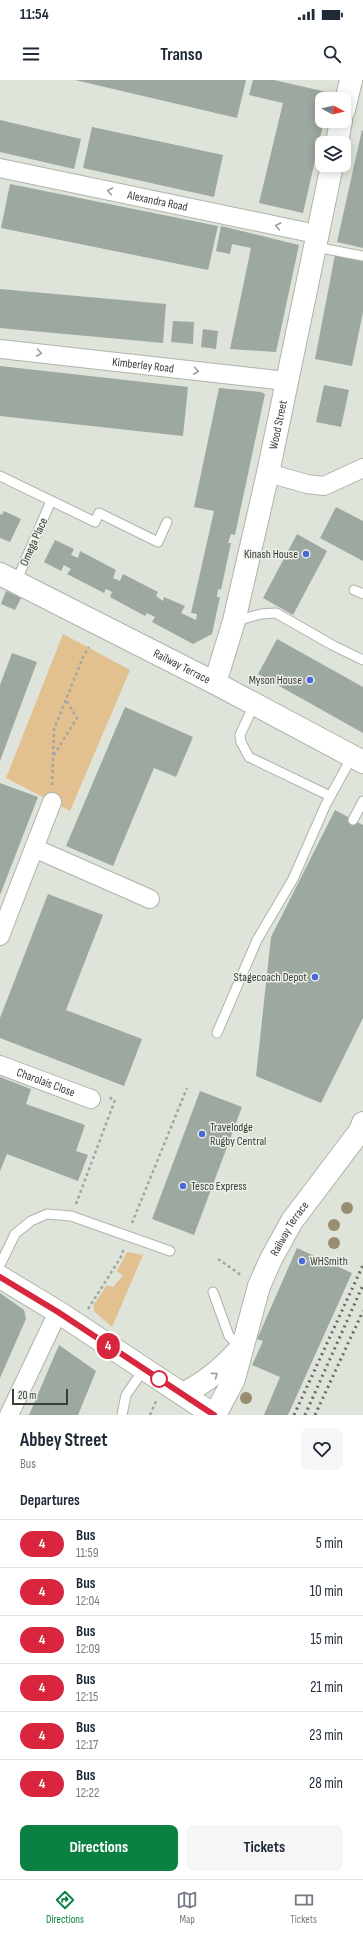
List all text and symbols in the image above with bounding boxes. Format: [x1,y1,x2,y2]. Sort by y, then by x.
text: 11:54 [20,5,49,24]
icon: menu [20,43,42,65]
icon: search [321,43,343,65]
text: Transo [160,44,203,65]
north arrow [315,92,351,128]
map controls [315,92,351,172]
button: layers [315,136,351,172]
one-way arrow [106,187,113,195]
street label: Alexandra Road [125,187,189,215]
one-way arrow [275,223,281,231]
one-way arrow [36,349,42,358]
street label: Kimberley Road [111,354,175,376]
one-way arrow [193,366,199,375]
street label: Wood Street [266,398,291,451]
street label: Omega Place [17,515,51,568]
place label: Kinash House [244,547,298,562]
marker: Kinash House [301,549,311,559]
street label: Railway Terrace [151,646,213,687]
place label: Myson House [249,673,302,688]
marker: Myson House [305,675,315,685]
place label: Stagecoach Depot [234,970,307,985]
marker: Stagecoach Depot [310,972,320,982]
street label: Charolais Close [15,1064,77,1100]
place label: Travelodge Rugby Central [210,1120,266,1149]
marker: Travelodge Rugby Central [197,1129,207,1139]
place label: Tesco Express [191,1179,247,1194]
marker: Tesco Express [178,1181,188,1191]
street label: Railway Terrace [267,1198,312,1259]
place label: WHSmith [310,1254,348,1269]
marker: WHSmith [297,1256,307,1266]
line badge: 4 [95,1333,121,1359]
text: 4 [105,1337,111,1354]
unlabelled marker [150,1370,168,1388]
one-way arrow [210,1373,217,1380]
scale bar [12,1387,68,1406]
text: 20 m [18,1389,36,1402]
button: heart [301,1428,343,1470]
text: Abbey Street [20,1429,108,1452]
text: Bus [20,1456,36,1472]
text: Departures [20,1491,80,1510]
text: Bus [76,1526,95,1545]
text: 5 min [316,1534,343,1553]
text: 4 [39,1535,45,1552]
text: 11:59 [76,1545,99,1561]
text: Bus [76,1574,95,1593]
text: 10 min [310,1582,343,1601]
text: 4 [39,1583,45,1600]
text: 12:04 [76,1593,100,1609]
text: Bus [76,1622,95,1641]
text: 15 min [311,1630,343,1649]
text: 4 [39,1631,45,1648]
text: 12:09 [76,1641,100,1657]
text: Bus [76,1670,95,1689]
text: 21 min [310,1678,343,1697]
text: 4 [39,1679,45,1696]
text: 12:15 [76,1689,98,1705]
text: Bus [76,1718,95,1737]
text: 23 min [309,1726,343,1745]
text: 4 [39,1727,45,1744]
text: 12:17 [76,1737,98,1753]
text: Bus [76,1766,95,1785]
text: 28 min [309,1774,343,1793]
text: 4 [39,1775,45,1792]
text: 12:22 [76,1785,99,1801]
button: Directions [20,1825,178,1871]
button: Tickets [186,1825,343,1871]
tab: Directions [46,1889,84,1926]
tab: Map [176,1889,198,1926]
tab: Tickets [290,1889,317,1926]

